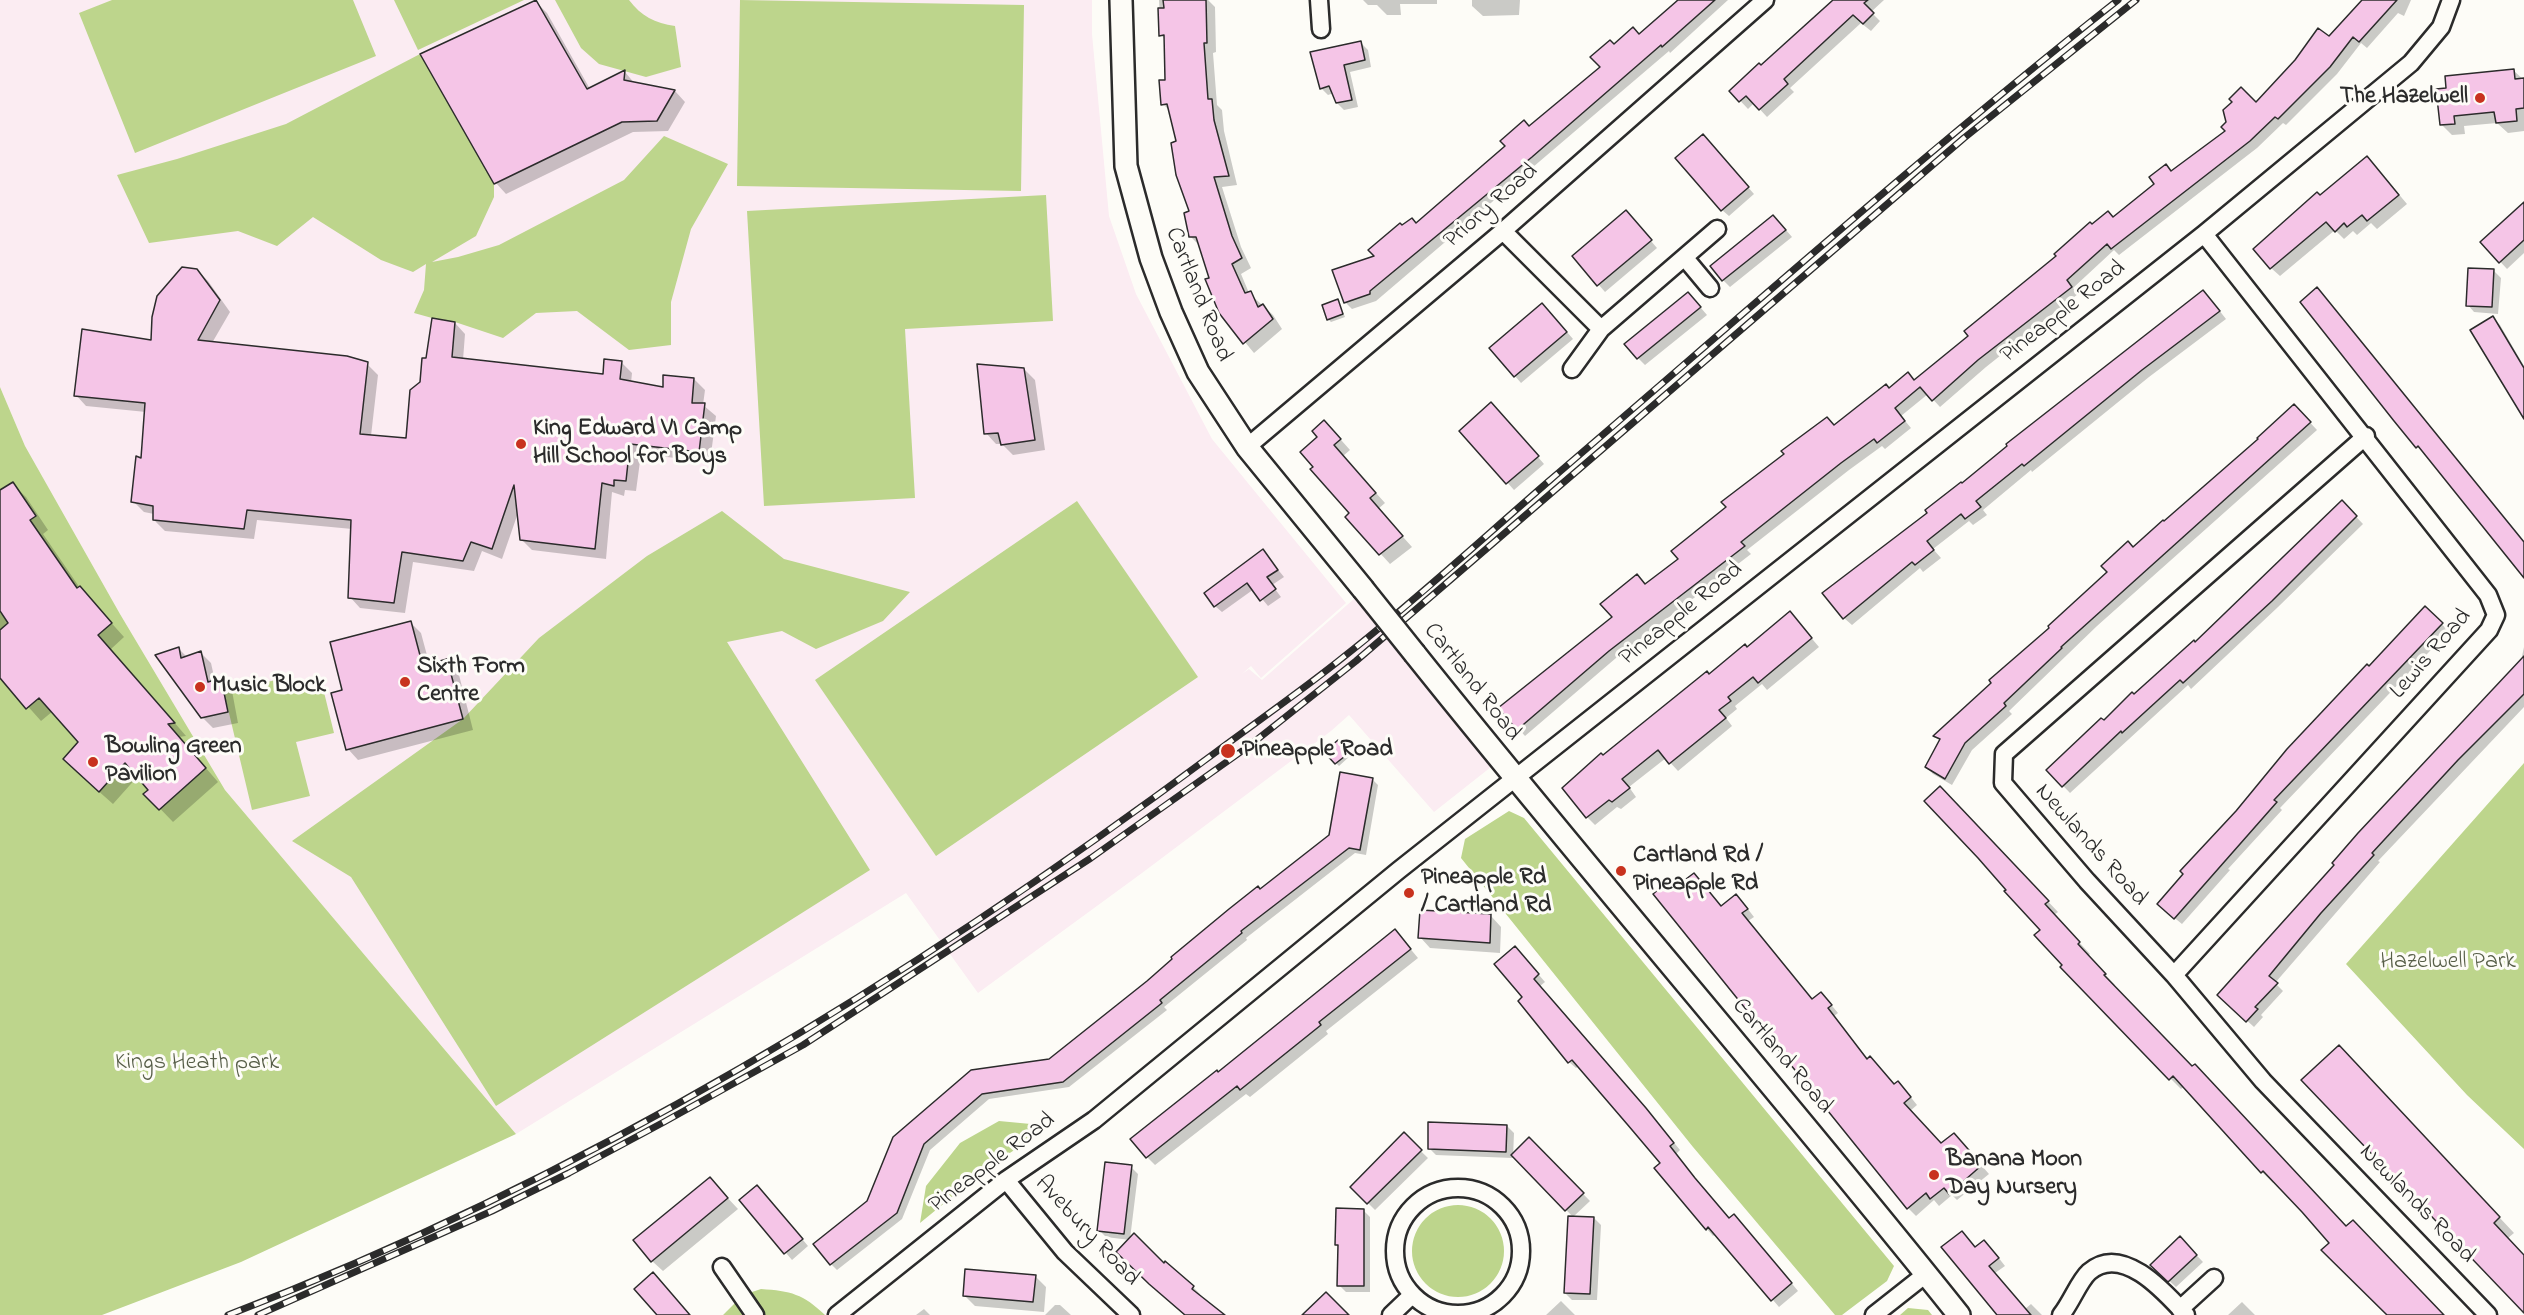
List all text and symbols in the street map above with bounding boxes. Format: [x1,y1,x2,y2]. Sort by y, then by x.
place label: The Hazelwell [2340,84,2468,112]
marker: The Hazelwell [2473,91,2487,105]
street label: Priory Road [1439,158,1545,256]
street label: Cartland Road [1157,224,1237,366]
street label: Pineapple Road [1996,255,2132,371]
place label: King Edward VI Camp Hill School for Boys [533,416,742,472]
marker: King Edward VI Camp Hill School for Boys [514,437,528,451]
street label: Pineapple Road [1614,556,1750,674]
street label: Lewis Road [2385,604,2479,706]
street label: Cartland Road [1416,618,1526,748]
place label: Sixth Form Centre [417,654,525,710]
place label: Music Block [212,673,326,701]
marker: Sixth Form Centre [398,675,412,689]
marker: Music Block [193,680,207,694]
place label: Bowling Green Pavilion [105,734,242,790]
place label: Pineapple Road [1242,737,1393,765]
marker: Pineapple Road [1219,742,1237,760]
marker: Bowling Green Pavilion [86,755,100,769]
street label: Newlands Road [2027,779,2153,913]
place label: Cartland Rd / Pineapple Rd [1633,843,1763,899]
marker: Cartland Rd / Pineapple Rd [1614,864,1628,878]
place label: Pineapple Rd / Cartland Rd [1421,865,1551,921]
marker: Pineapple Rd / Cartland Rd [1402,886,1416,900]
park label: Hazelwell Park [2380,949,2516,977]
street label: Cartland Road [1724,993,1838,1121]
park label: Kings Heath park [115,1050,279,1078]
street label: Pineapple Road [924,1107,1062,1221]
street label: Newlands Road [2352,1139,2480,1271]
place label: Banana Moon Day Nursery [1946,1147,2082,1203]
marker: Banana Moon Day Nursery [1927,1168,1941,1182]
street label: Avebury Road [1027,1171,1145,1293]

